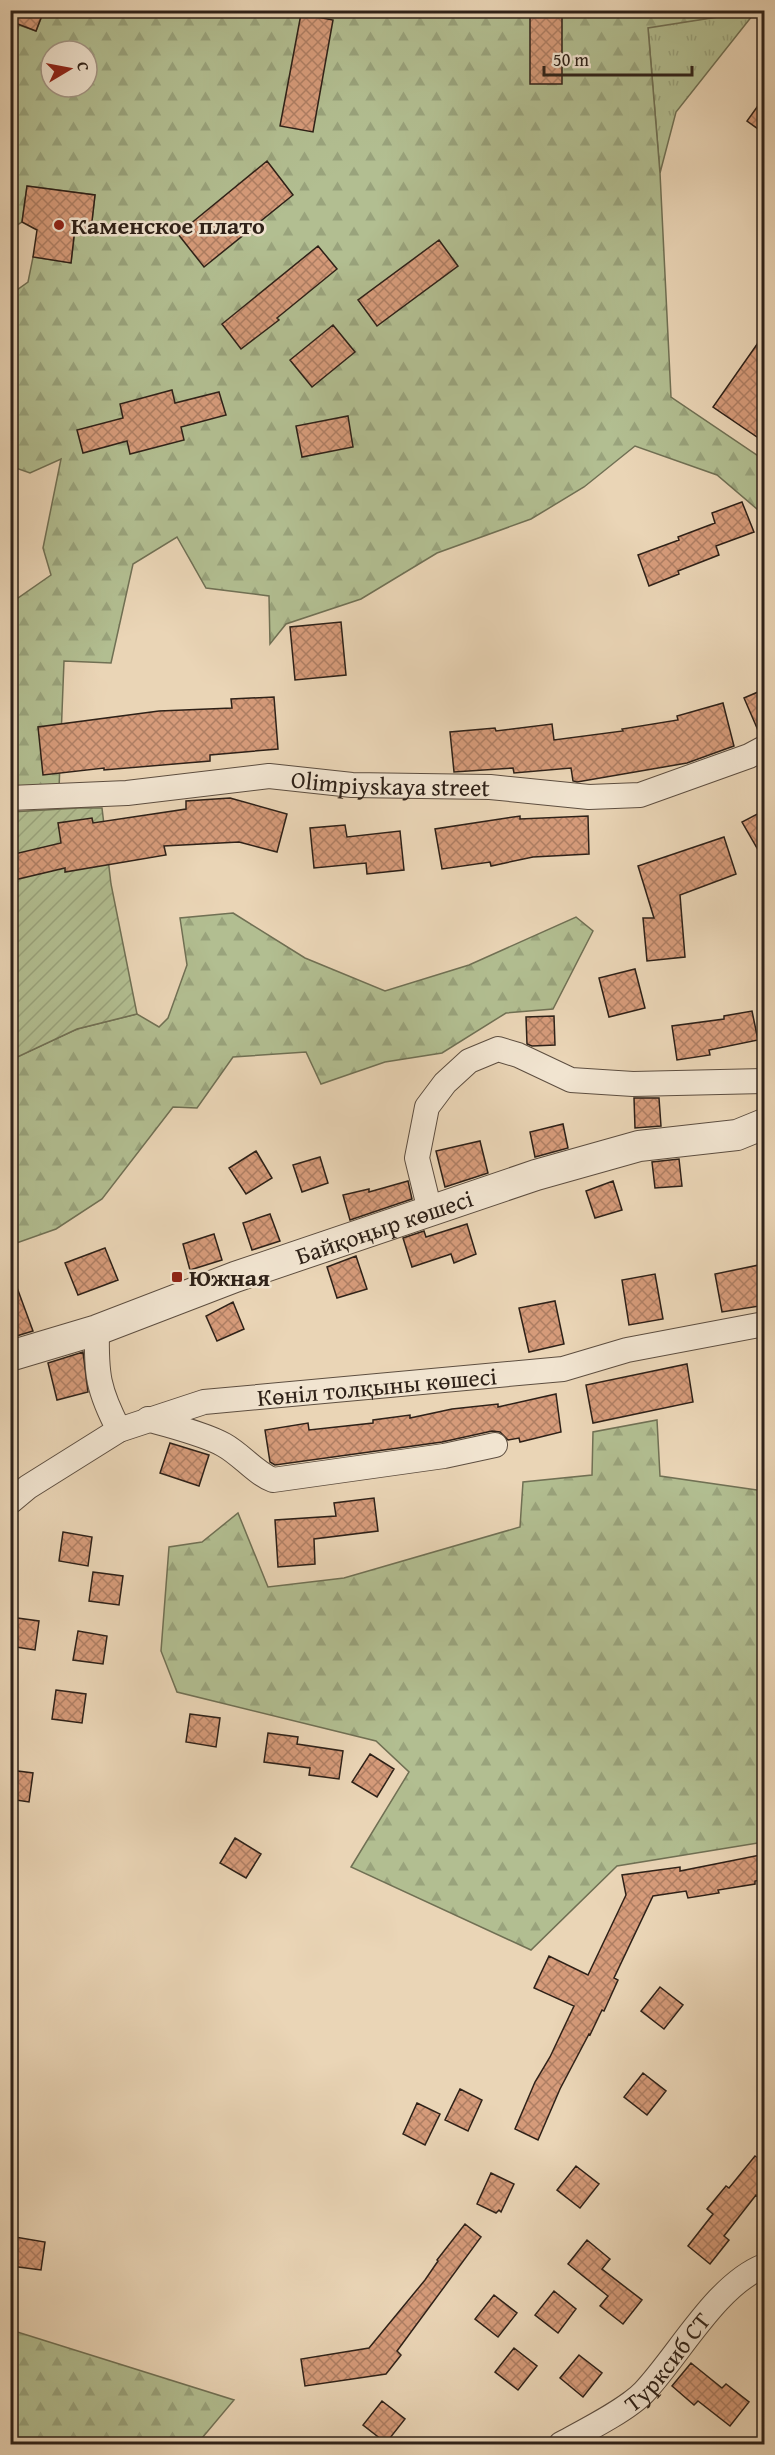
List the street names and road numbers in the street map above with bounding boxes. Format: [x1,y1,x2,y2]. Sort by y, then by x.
street label: Olimpiyskaya street [289,761,491,805]
street label: Байқоңыр көшесі [291,1180,478,1273]
street label: Көніл толқыны көшесі [256,1358,499,1415]
street label: Турксиб СТ [616,2304,718,2420]

